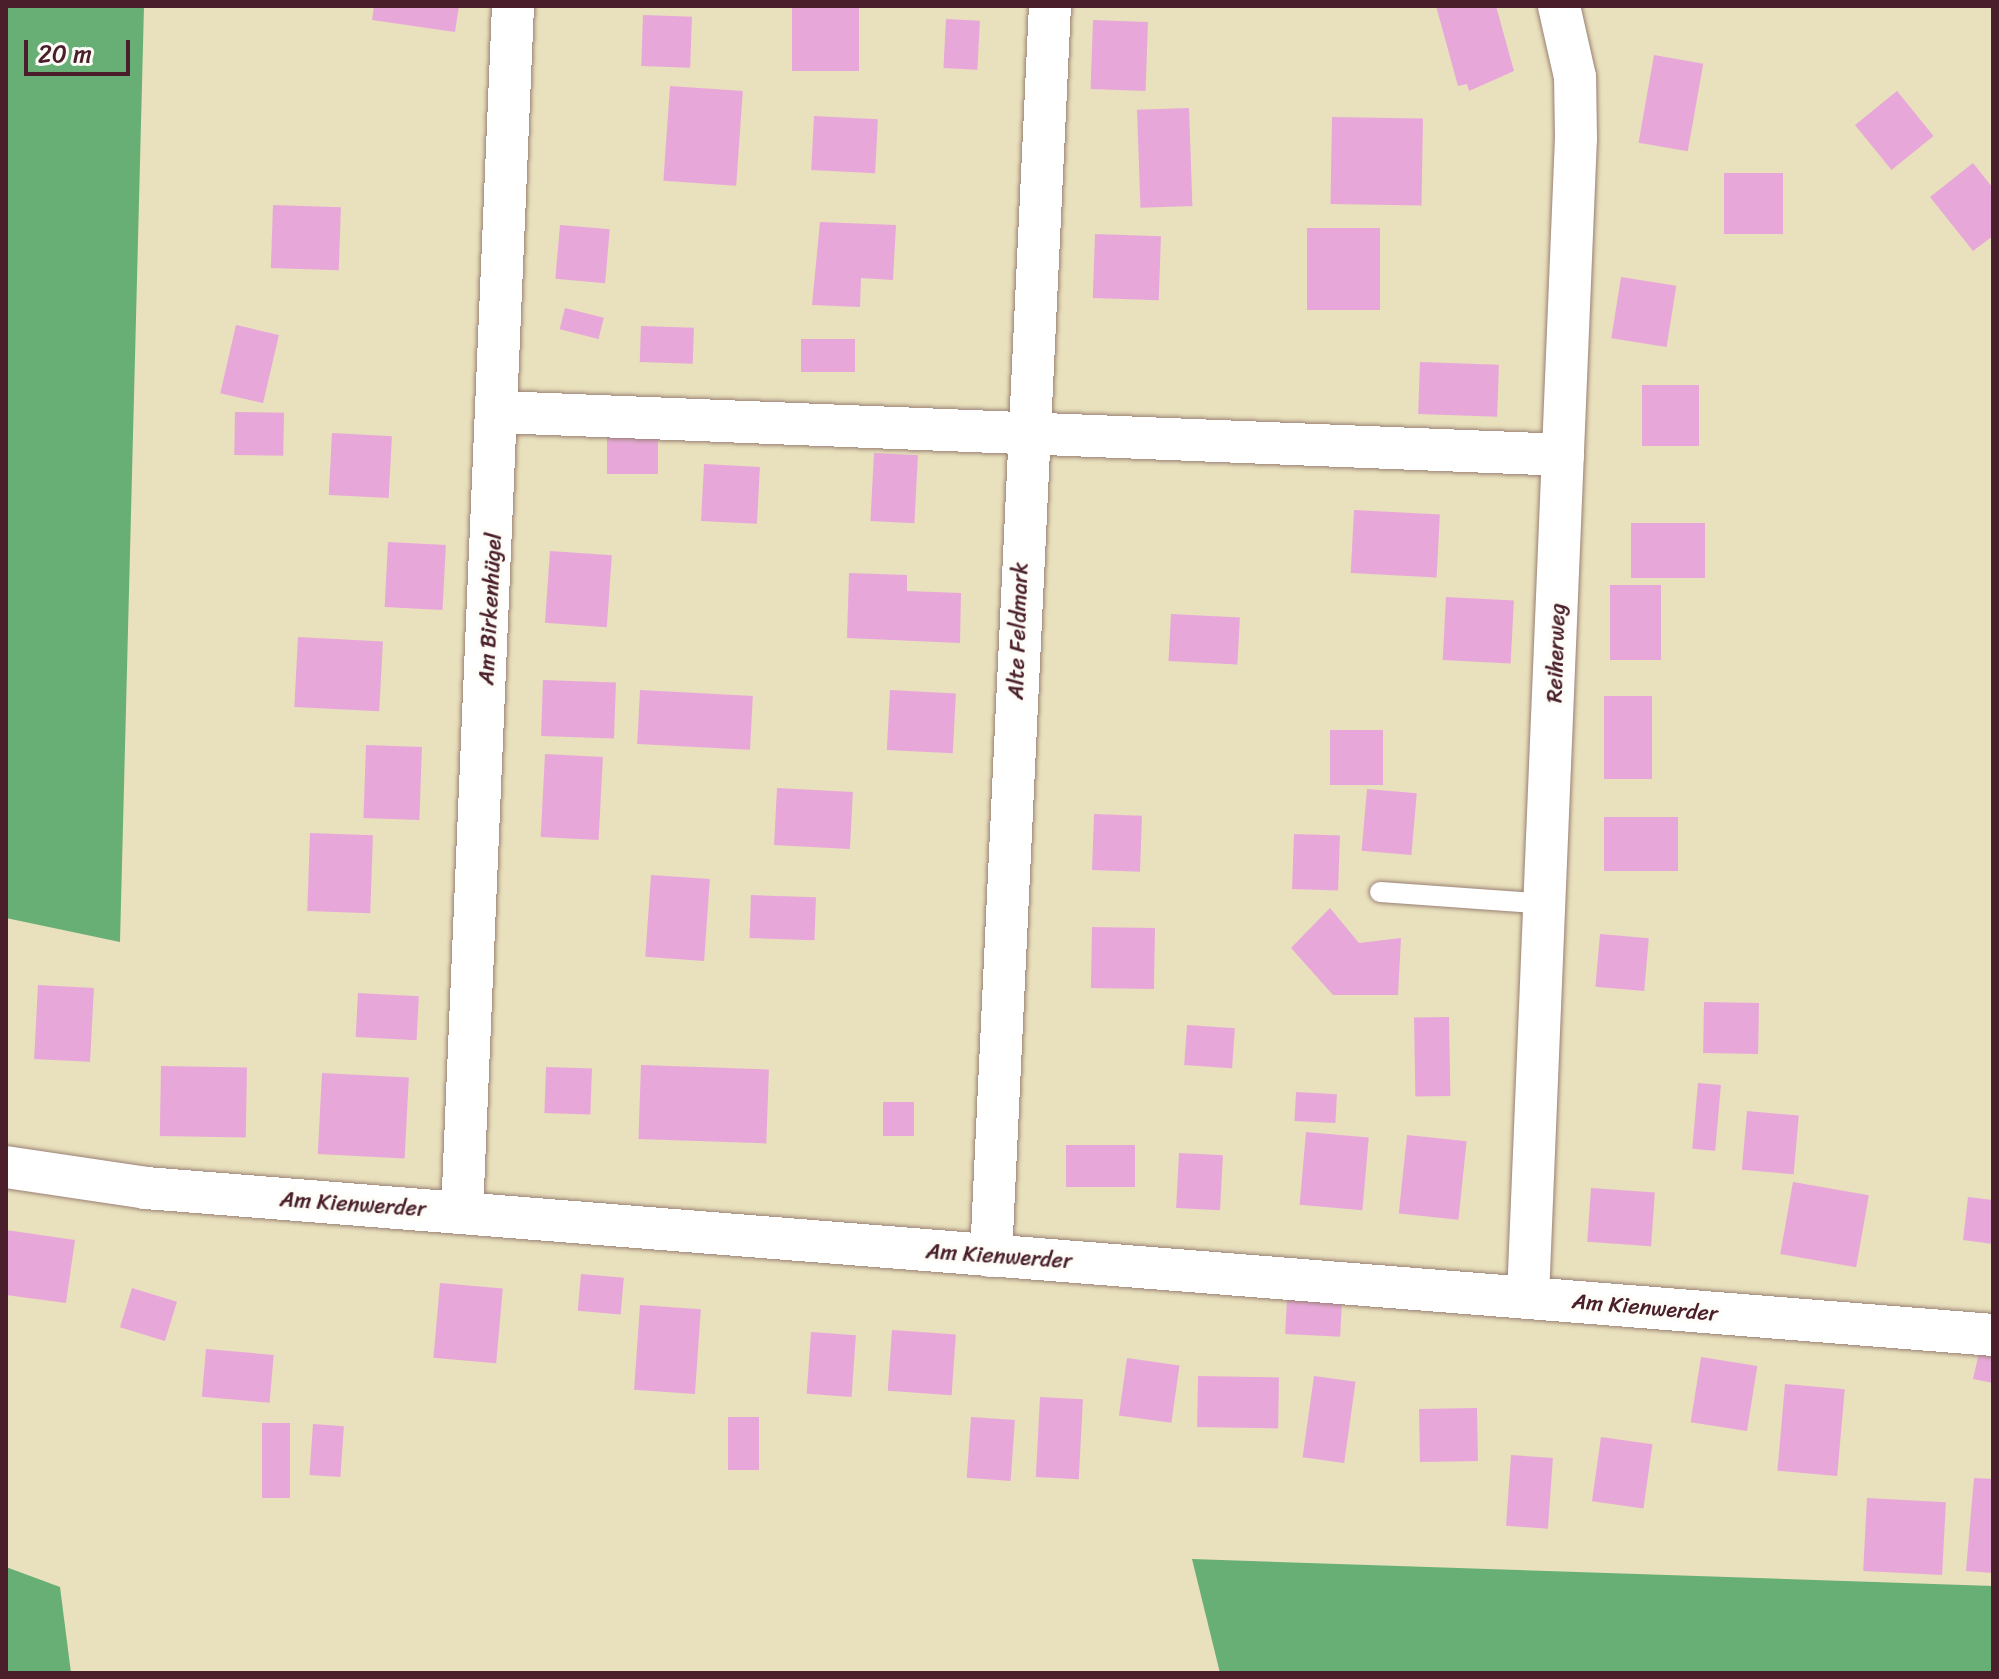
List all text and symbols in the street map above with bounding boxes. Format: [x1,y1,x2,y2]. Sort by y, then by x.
scale bar [28,24,134,74]
text: 20 m [38,33,92,75]
street label: Am Birkenhügel [473,532,507,686]
street label: Alte Feldmark [1002,562,1034,700]
street label: Reiherweg [1541,603,1571,703]
street label: Am Kienwerder [279,1186,427,1222]
street label: Am Kienwerder [925,1238,1073,1274]
street label: Am Kienwerder [1571,1287,1719,1327]

